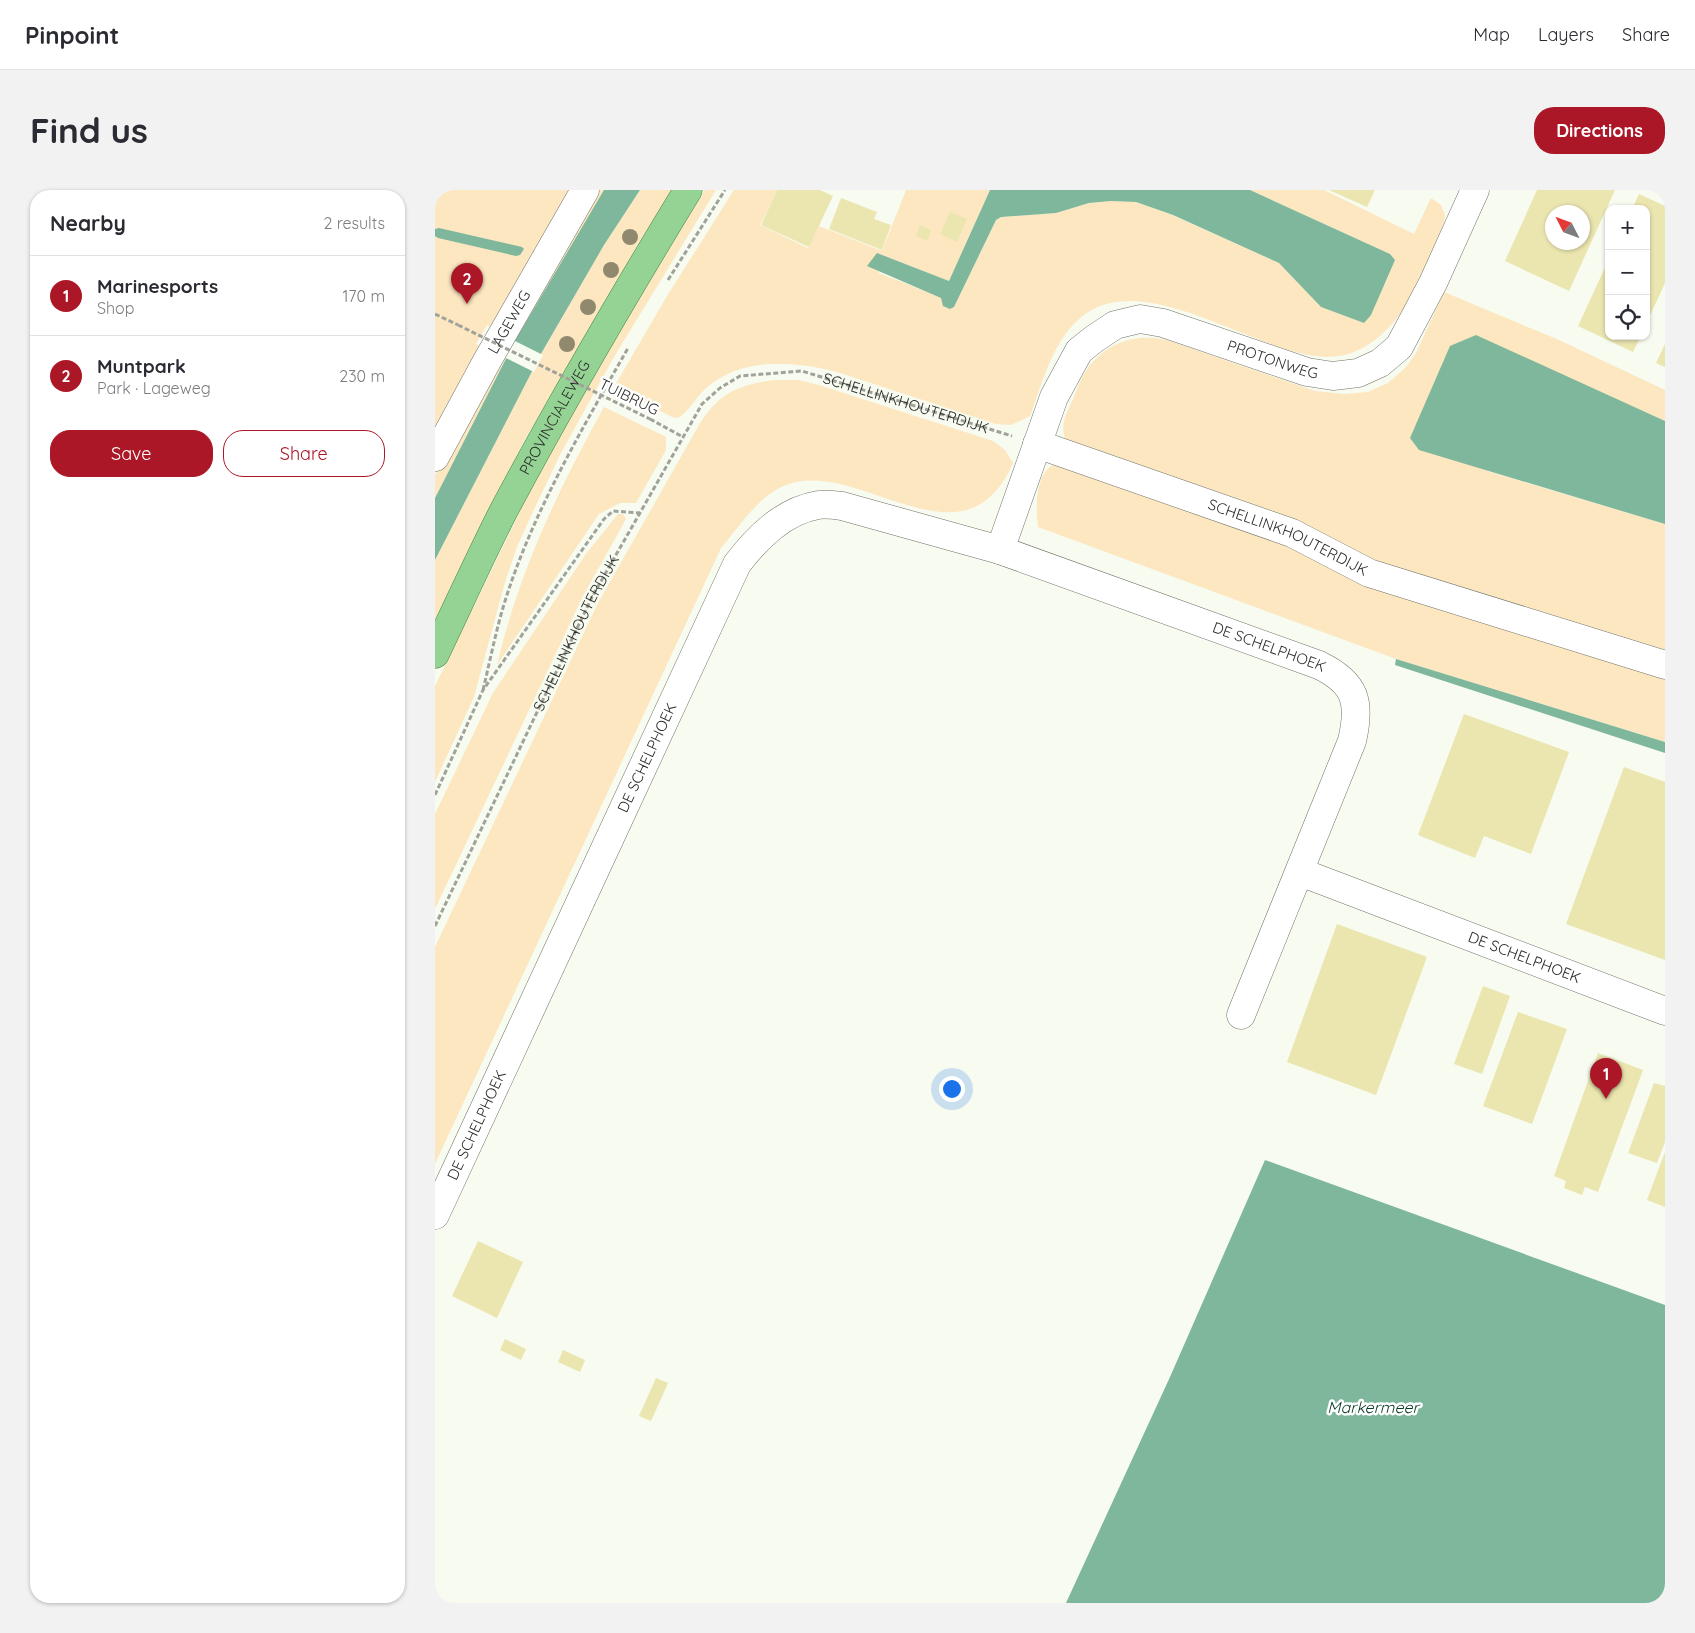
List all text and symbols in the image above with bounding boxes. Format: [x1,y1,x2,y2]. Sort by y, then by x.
text: Pinpoint [25,20,119,50]
text: Map [1473,23,1510,46]
text: Layers [1538,23,1594,46]
text: Share [1622,23,1670,46]
button: Directions [1534,107,1665,154]
text: Find us [30,108,148,152]
north arrow [1545,205,1590,250]
map controls [1605,205,1650,340]
button: + [1605,205,1650,250]
text: Nearby [50,210,126,236]
text: 2 results [323,213,385,233]
button: − [1605,250,1650,295]
pin: 2 [451,263,483,304]
text: Marinesports [97,274,218,298]
text: 1 [63,286,69,306]
text: 170 m [342,286,385,306]
street label: LAGEWEG [483,287,535,357]
button: locate [1605,295,1650,340]
text: Shop [97,298,134,318]
street label: PROTONWEG [1225,336,1319,383]
text: Muntpark [97,354,186,378]
street label: PROVINCIALEWEG [515,357,594,478]
text: 2 [61,366,71,386]
text: 230 m [339,366,385,386]
street label: SCHELLINKHOUTERDIJK [821,368,991,437]
street label: TUIBRUG [596,374,662,419]
text: Park · Lageweg [97,378,211,398]
button: Save [50,430,213,477]
button: Share [223,430,385,477]
street label: SCHELLINKHOUTERDIJK [1206,494,1371,580]
street label: SCHELLINKHOUTERDIJK [529,552,623,714]
street label: DE SCHELPHOEK [1210,617,1329,676]
street label: DE SCHELPHOEK [613,700,680,816]
street label: DE SCHELPHOEK [1466,927,1583,987]
pin: 1 [1590,1058,1622,1099]
street label: DE SCHELPHOEK [443,1067,510,1183]
your location [939,1076,965,1102]
water label: Markermeer [1327,1397,1420,1417]

